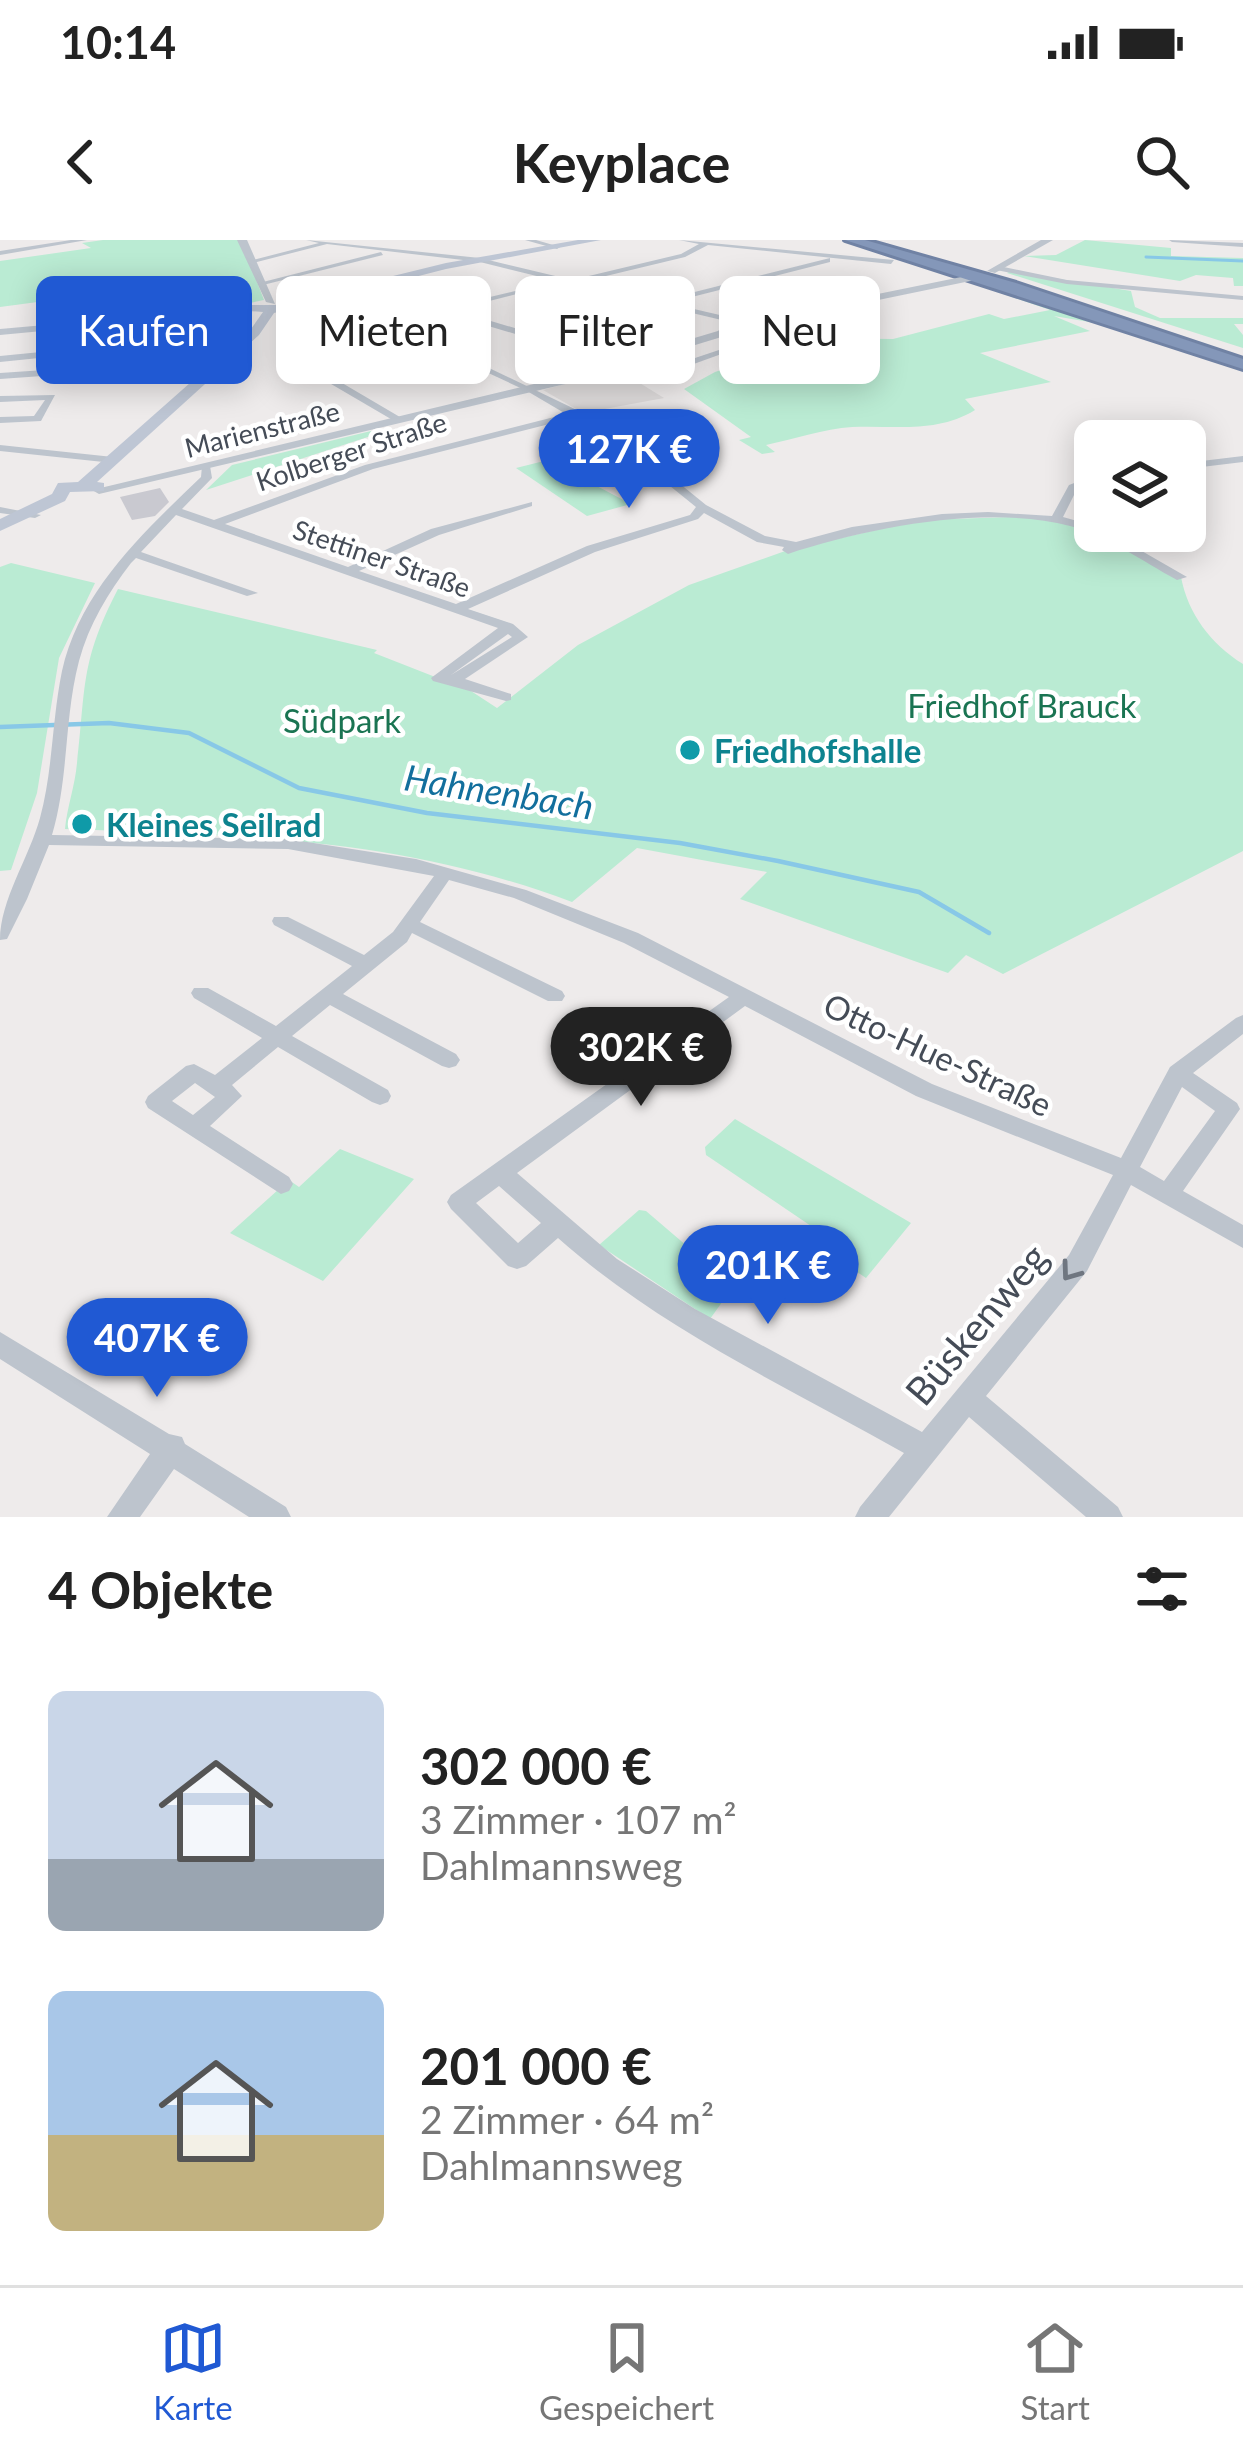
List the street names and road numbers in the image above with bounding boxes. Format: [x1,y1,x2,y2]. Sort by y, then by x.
street label: Marienstraße [181,394,343,464]
street label: Kolberger Straße [252,405,450,497]
street label: Stettiner Straße [289,512,475,604]
street label: Otto-Hue-Straße [818,984,1058,1124]
street label: Büskenweg [896,1234,1056,1414]

